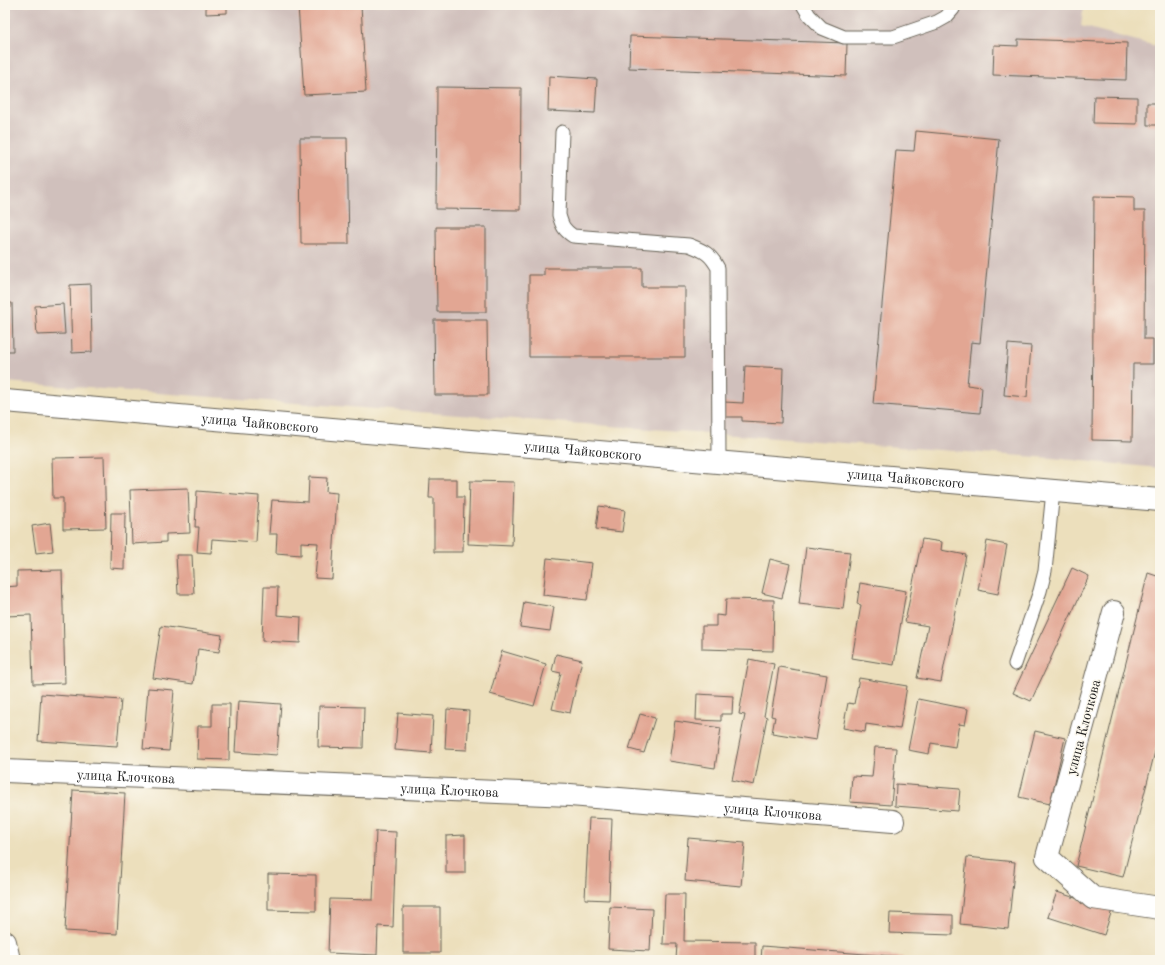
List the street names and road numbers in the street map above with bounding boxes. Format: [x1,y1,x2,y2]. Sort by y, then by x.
street label: улица Чайковского [201,412,319,436]
street label: улица Чайковского [524,440,642,464]
street label: улица Чайковского [846,467,965,491]
street label: улица Клочкова [1064,678,1103,777]
street label: улица Клочкова [76,768,175,786]
street label: улица Клочкова [400,782,499,800]
street label: улица Клочкова [723,801,823,823]

